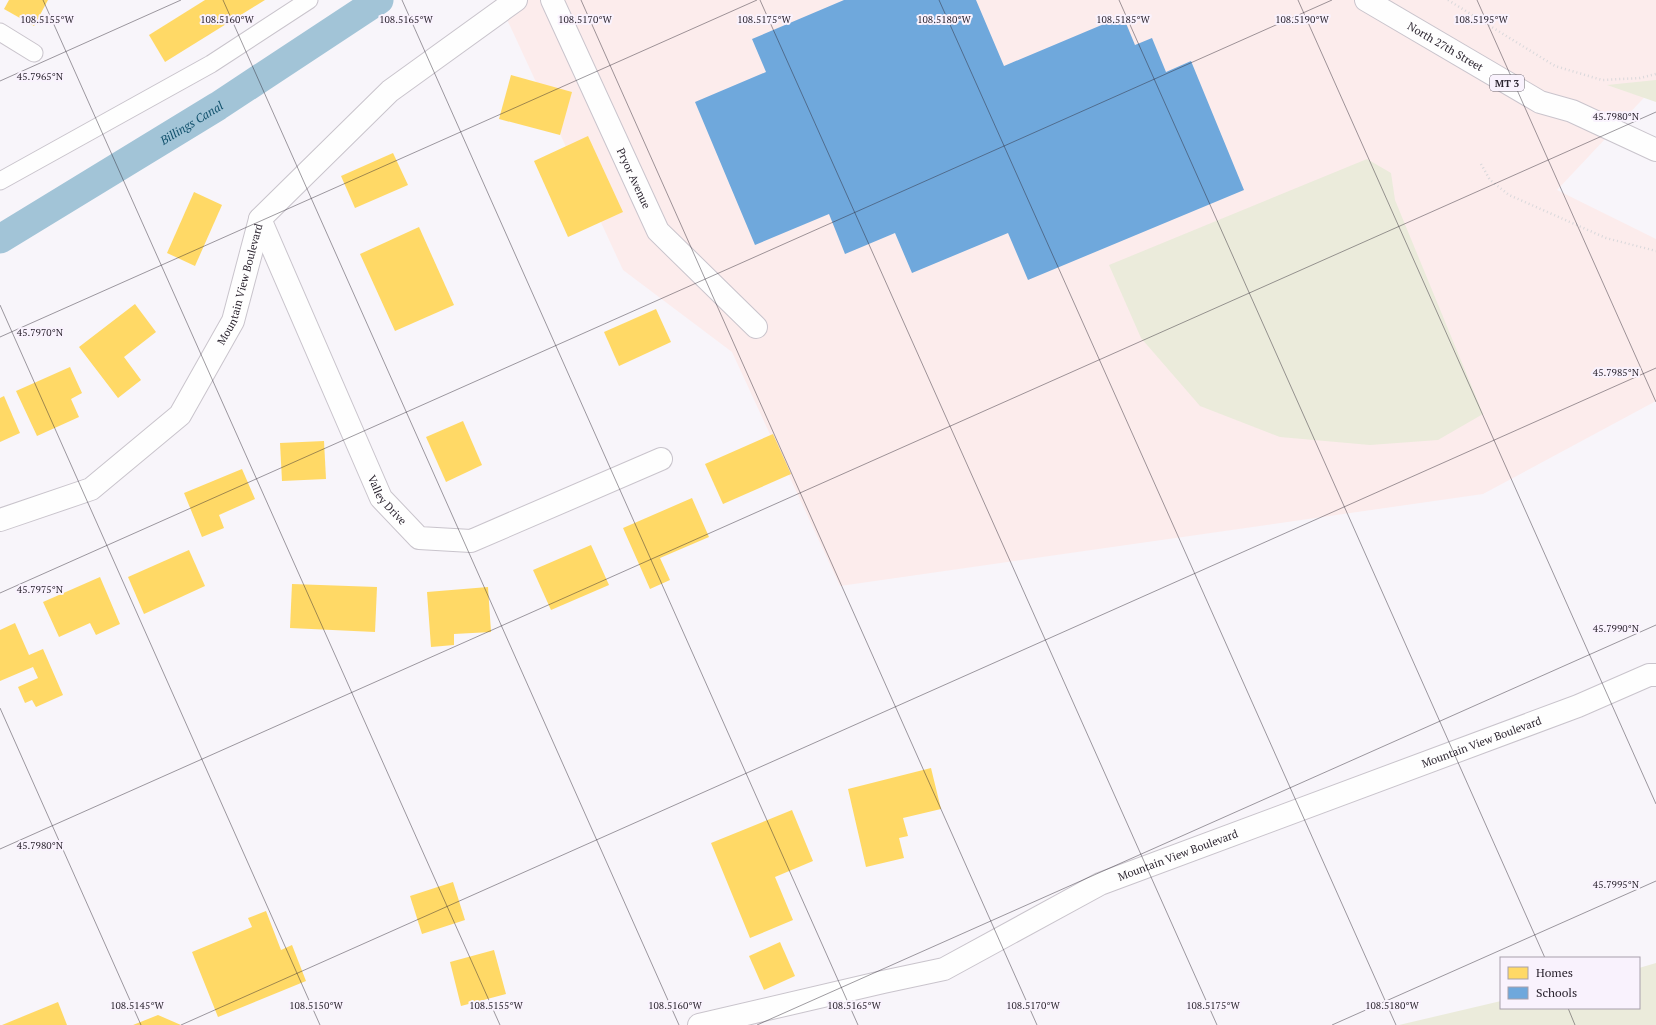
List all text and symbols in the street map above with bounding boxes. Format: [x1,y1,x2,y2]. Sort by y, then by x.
text: 108.5155°W [20,13,74,26]
text: 108.5160°W [200,13,254,26]
text: 108.5165°W [379,13,433,26]
text: 108.5170°W [558,13,612,26]
text: 108.5175°W [737,13,791,26]
text: 108.5180°W [917,13,971,26]
text: 108.5185°W [1096,13,1150,26]
text: 108.5190°W [1275,13,1329,26]
text: 108.5195°W [1454,13,1508,26]
street label: North 27th Street [1405,19,1486,74]
text: 45.7965°N [17,70,64,83]
road number: MT 3 [1490,75,1524,91]
water label: Billings Canal [156,97,226,148]
text: 45.7980°N [1593,110,1640,123]
street label: Pryor Avenue [614,146,654,211]
street label: Mountain View Boulevard [214,222,266,347]
text: 45.7970°N [17,326,64,339]
text: 45.7985°N [1593,366,1640,379]
street label: Valley Drive [365,473,410,528]
text: 45.7975°N [17,583,64,596]
text: 45.7990°N [1593,622,1640,635]
street label: Mountain View Boulevard [1420,713,1543,771]
street label: Mountain View Boulevard [1116,826,1240,884]
text: 45.7980°N [17,839,64,852]
text: 45.7995°N [1593,878,1640,891]
legend [1500,957,1640,1009]
text: Homes [1536,965,1573,980]
text: Schools [1536,985,1577,1000]
text: 108.5145°W [110,999,164,1012]
text: 108.5150°W [289,999,343,1012]
text: 108.5155°W [469,999,523,1012]
text: 108.5160°W [648,999,702,1012]
text: 108.5165°W [827,999,881,1012]
text: 108.5170°W [1006,999,1060,1012]
text: 108.5175°W [1186,999,1240,1012]
text: 108.5180°W [1365,999,1419,1012]

